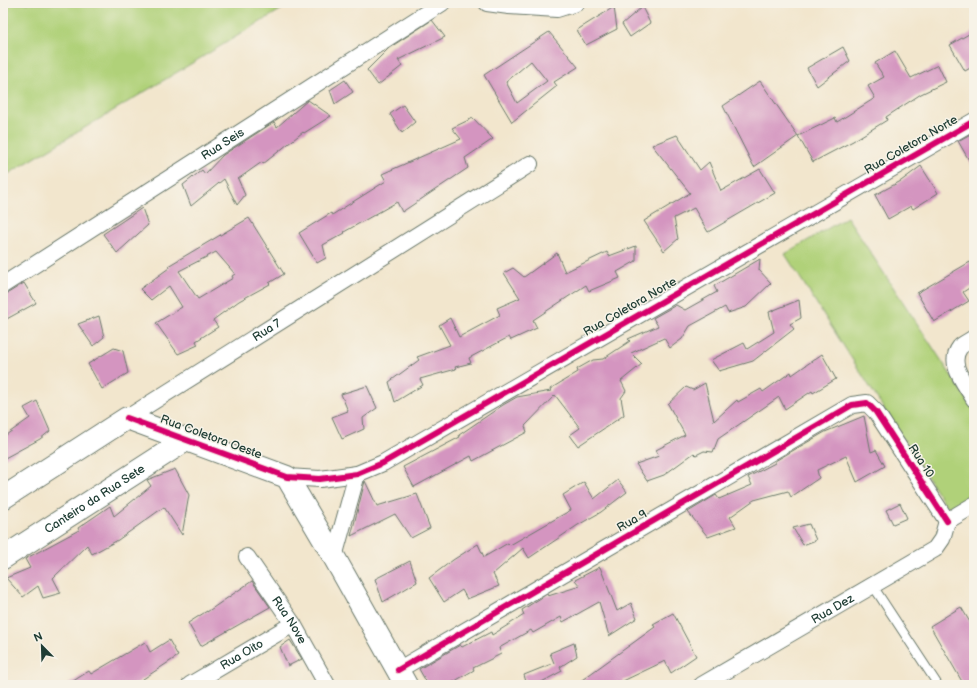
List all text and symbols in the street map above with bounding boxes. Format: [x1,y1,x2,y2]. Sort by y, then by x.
street label: Rua Coletora Norte [862,112,960,178]
street label: Rua Seis [198,125,247,163]
street label: Rua Coletora Norte [581,274,679,340]
street label: Rua 7 [250,315,284,345]
street label: Rua Coletora Oeste [158,412,264,462]
street label: Rua 10 [905,441,937,481]
street label: Canteiro da Rua Sete [42,461,148,537]
street label: Rua 9 [614,506,650,536]
street label: Rua Dez [808,590,857,627]
street label: Rua Nove [269,593,310,647]
north arrow [22,626,62,666]
text: N [32,630,45,645]
street label: Rua Oito [217,636,266,673]

